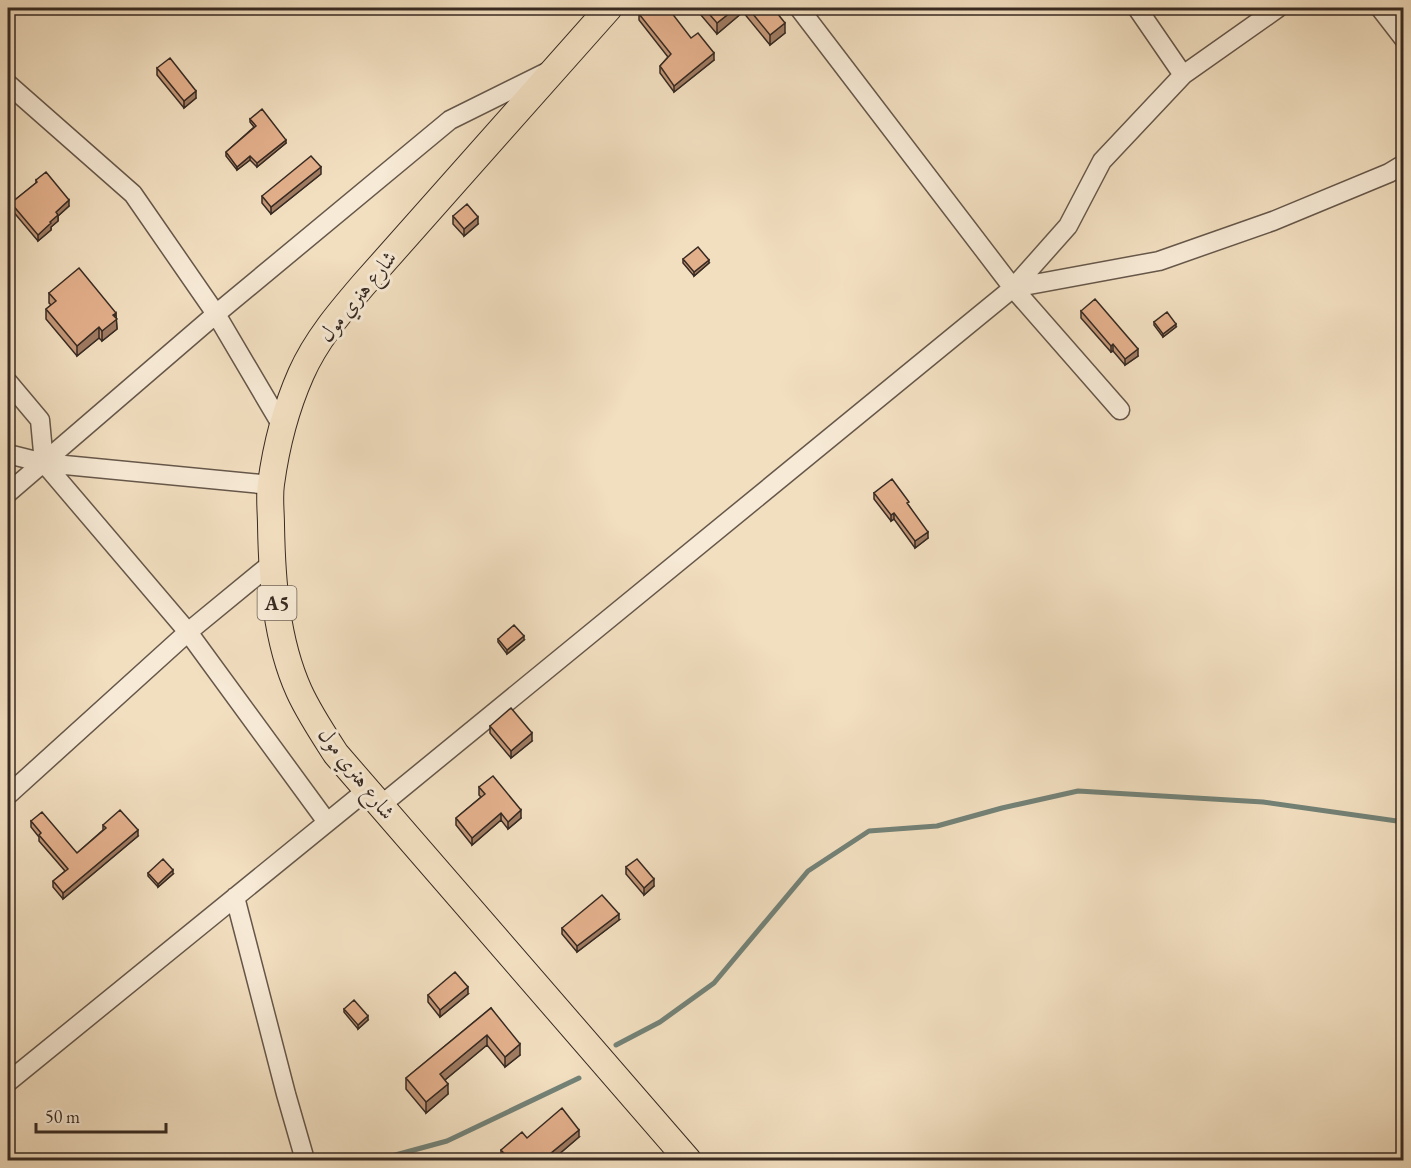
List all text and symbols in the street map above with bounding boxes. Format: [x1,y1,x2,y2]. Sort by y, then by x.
street label: شارع هنري مول [312,245,406,350]
road number: A5 [258,586,296,620]
street label: شارع هنري مول [309,721,401,828]
scale bar [36,1096,166,1134]
text: 50 m [45,1105,80,1128]

